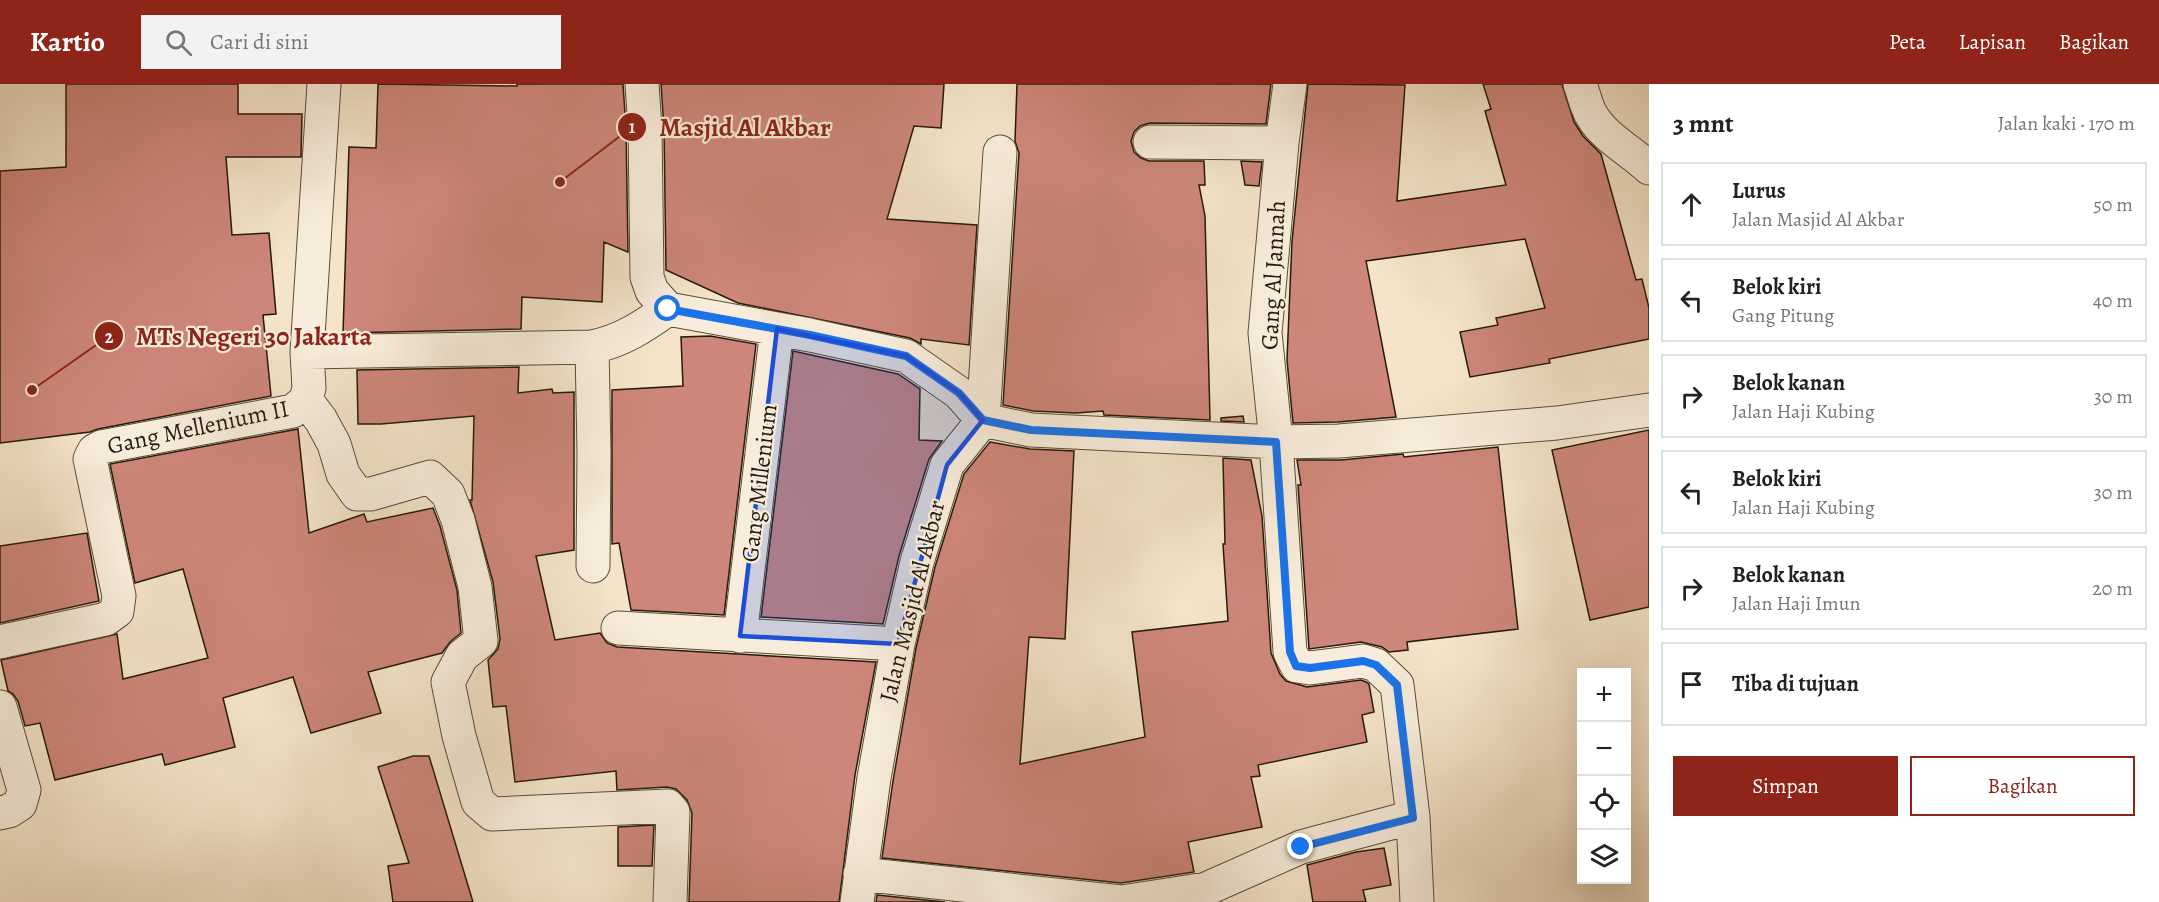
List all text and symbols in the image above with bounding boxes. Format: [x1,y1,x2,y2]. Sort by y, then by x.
search box [141,15,561,69]
text: Kartio [30,23,105,61]
icon: search [162,26,195,59]
text: Cari di sini [210,27,309,57]
text: Peta [1889,28,1926,56]
text: Lapisan [1959,28,2026,56]
text: Bagikan [2059,28,2129,56]
callout: Masjid Al Akbar [617,105,842,149]
text: 3 mnt [1673,106,1734,141]
text: Masjid Al Akbar [659,110,831,145]
text: Jalan kaki · 170 m [1998,110,2135,137]
text: 1 [629,115,636,139]
text: Lurus [1732,176,1786,206]
icon: ahead [1675,188,1708,221]
text: 50 m [2093,191,2133,218]
street label: Gang Al Jannah [1253,199,1293,351]
text: Jalan Masjid Al Akbar [1732,206,1904,233]
text: Belok kiri [1732,272,1821,302]
icon: left [1675,284,1708,317]
text: 40 m [2093,287,2133,314]
route start [654,295,680,321]
text: Gang Pitung [1732,302,1834,329]
callout: MTs Negeri 30 Jakarta [94,314,384,358]
text: MTs Negeri 30 Jakarta [136,319,372,354]
text: 2 [105,325,114,349]
text: Belok kanan [1732,368,1845,398]
icon: right [1675,380,1708,413]
text: 30 m [2093,383,2133,410]
street label: Gang Mellenium II [104,392,292,462]
text: Jalan Haji Kubing [1732,398,1875,425]
street label: Gang Millenium [733,402,785,564]
text: Belok kiri [1732,464,1821,494]
icon: left [1675,476,1708,509]
text: 30 m [2093,479,2133,506]
text: Jalan Haji Kubing [1732,494,1875,521]
street label: Jalan Masjid Al Akbar [871,497,953,705]
text: Belok kanan [1732,560,1845,590]
icon: right [1675,572,1708,605]
text: 20 m [2092,575,2133,602]
text: Jalan Haji Imun [1732,590,1860,617]
map controls [1577,668,1631,884]
button: + [1577,668,1631,722]
icon: arrive [1675,668,1708,701]
text: Tiba di tujuan [1732,669,1859,699]
button: − [1577,722,1631,776]
button: Simpan [1673,756,1898,816]
button: Bagikan [1910,756,2135,816]
button: locate [1577,776,1631,830]
button: layers [1577,830,1631,884]
route end [1287,833,1313,859]

